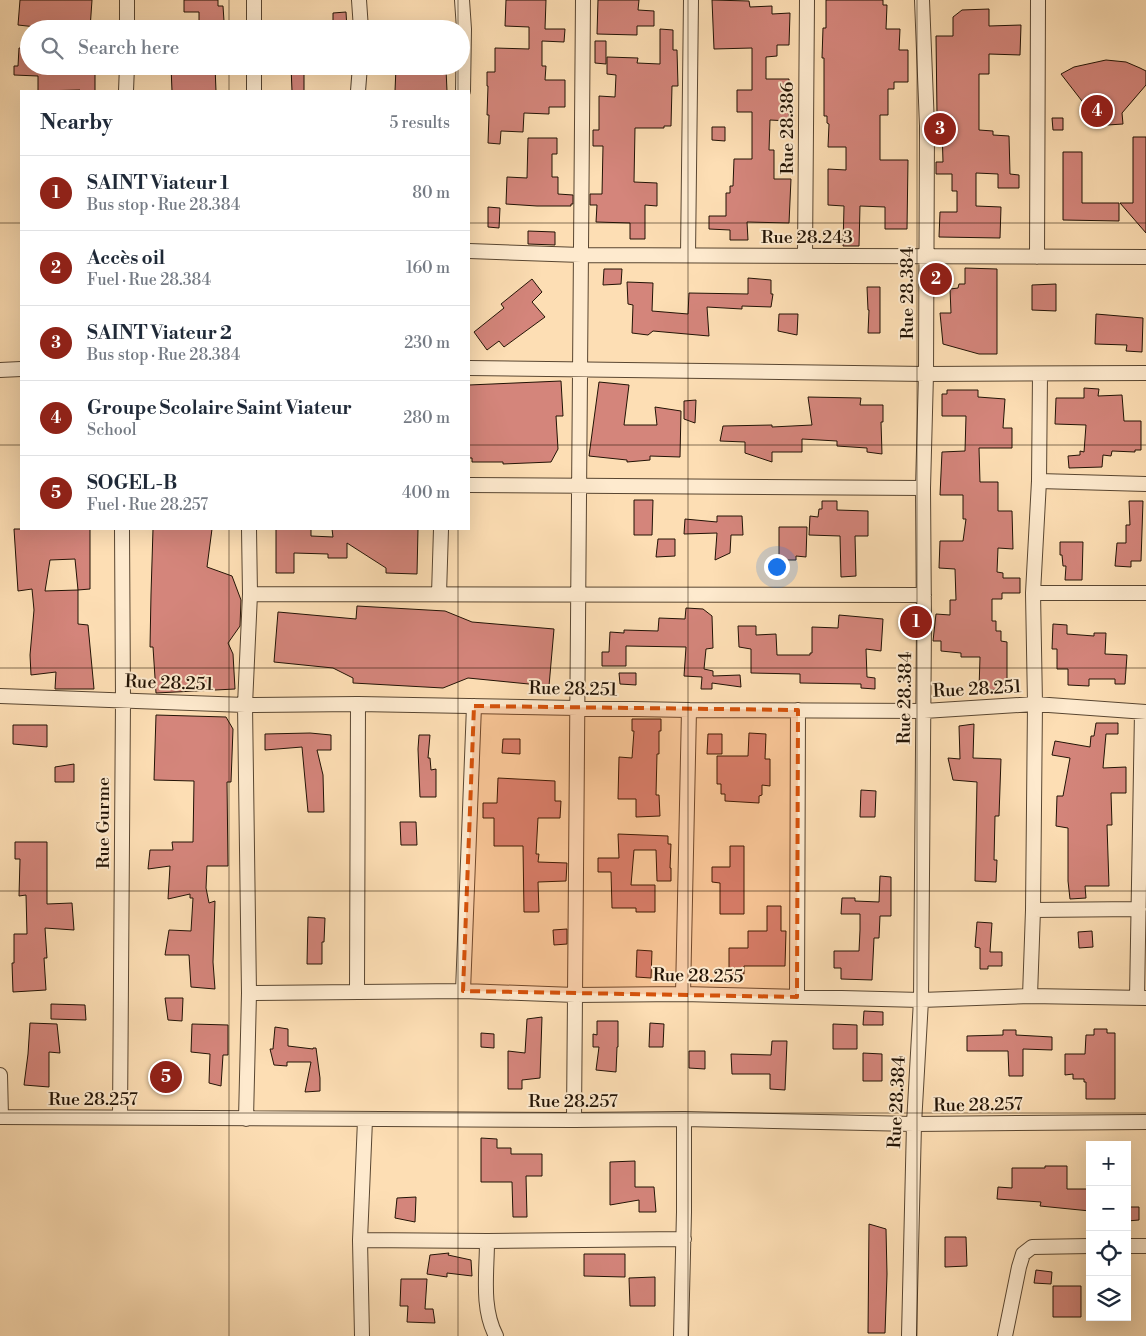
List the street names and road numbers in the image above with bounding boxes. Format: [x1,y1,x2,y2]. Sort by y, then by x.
street label: Rue 28.386 [776,82,799,174]
street label: Rue 28.243 [761,226,853,249]
street label: Rue 28.384 [896,246,919,339]
street label: Rue 28.384 [893,651,917,745]
street label: Rue 28.251 [124,670,214,696]
street label: Rue 28.251 [932,675,1022,703]
street label: Rue 28.251 [528,677,618,701]
street label: Rue Gurme [92,777,115,869]
street label: Rue 28.255 [652,964,744,988]
street label: Rue 28.384 [883,1055,911,1149]
street label: Rue 28.257 [48,1088,138,1111]
street label: Rue 28.257 [528,1090,618,1113]
street label: Rue 28.257 [933,1093,1023,1117]

